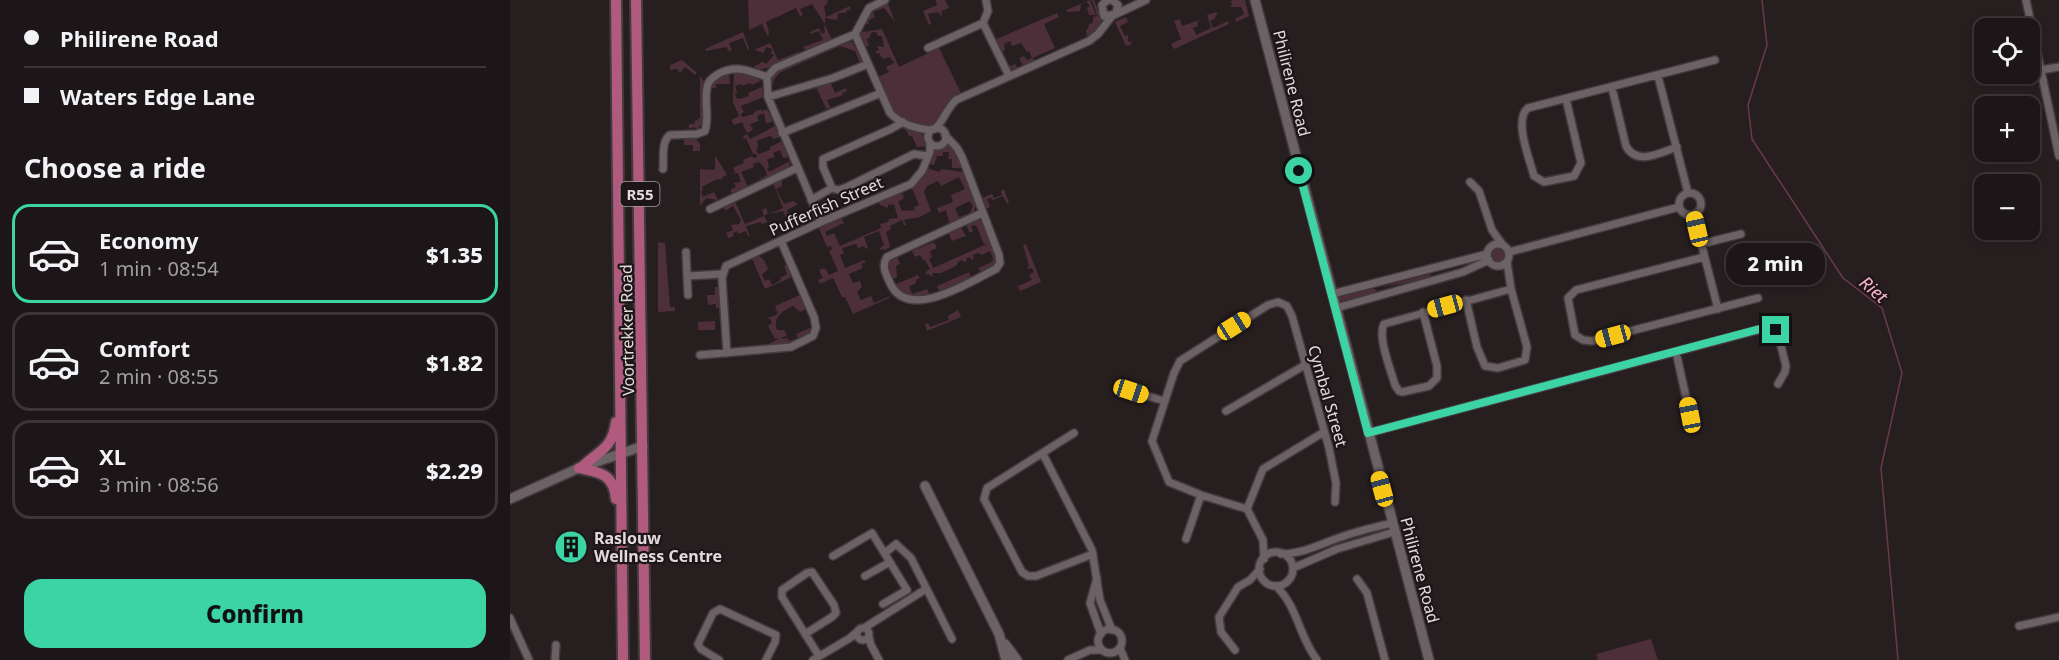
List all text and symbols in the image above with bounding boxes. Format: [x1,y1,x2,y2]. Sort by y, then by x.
map controls [1974,18,2040,240]
button: locate [1974,18,2040,84]
text: Philirene Road [60,23,219,53]
street label: Philirene Road [1268,28,1316,138]
text: Waters Edge Lane [60,81,255,111]
button: + [1974,96,2040,162]
text: Choose a ride [24,149,206,186]
route start [1285,157,1312,184]
street label: Pufferfish Street [766,171,887,241]
button: − [1974,174,2040,240]
road number: R55 [620,182,660,206]
car [1684,209,1710,249]
text: Economy [99,225,198,255]
icon: car [27,227,81,281]
text: $1.35 [426,239,483,269]
callout: 2 min [1726,243,1826,285]
text: 2 min [1748,250,1803,277]
text: 1 min · 08:54 [99,255,219,282]
street label: Voortrekker Road [615,264,639,396]
water label: Riet [1855,270,1894,309]
car [1425,293,1465,319]
car [1214,309,1254,343]
route end [1762,316,1789,343]
car [1593,323,1633,349]
text: Comfort [99,333,190,363]
icon: car [27,335,81,389]
street label: Cymbal Street [1303,342,1353,450]
text: $1.82 [426,347,483,377]
text: 2 min · 08:55 [99,363,219,390]
car [1111,377,1151,405]
car [1678,396,1702,434]
text: XL [99,441,126,471]
icon: car [27,443,81,497]
text: $2.29 [426,455,483,485]
car [1369,469,1395,509]
text: 3 min · 08:56 [99,471,219,498]
street label: Philirene Road [1395,515,1445,625]
place label: Raslouw Wellness Centre [594,527,722,567]
building icon: Raslouw Wellness Centre [553,529,589,565]
button: Confirm [24,579,486,648]

